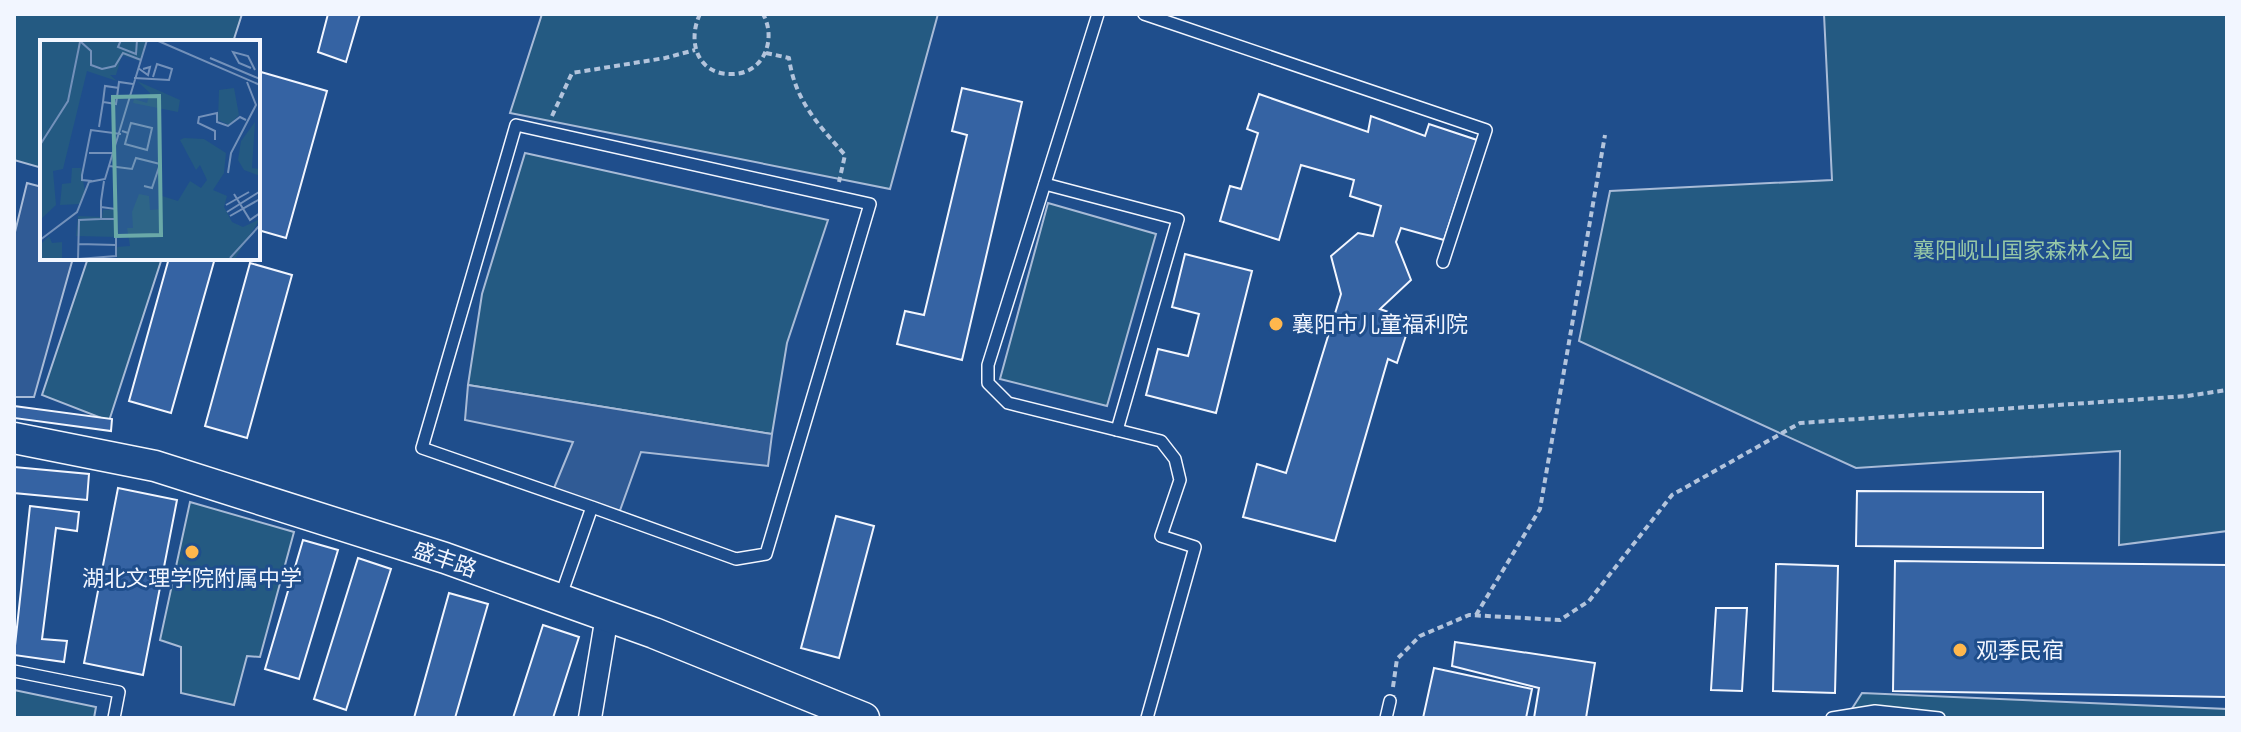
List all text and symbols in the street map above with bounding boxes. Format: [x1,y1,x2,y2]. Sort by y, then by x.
inset map [40,40,260,260]
park label: 襄阳岘山国家森林公园 [1913,233,2133,267]
place label: 襄阳市儿童福利院 [1292,307,1468,341]
marker: 襄阳市儿童福利院 [1267,315,1285,333]
street label: 盛丰路 [408,532,482,586]
marker: 湖北文理学院附属中学 [183,543,201,561]
place label: 湖北文理学院附属中学 [82,561,302,595]
place label: 观季民宿 [1976,633,2064,667]
marker: 观季民宿 [1951,641,1969,659]

